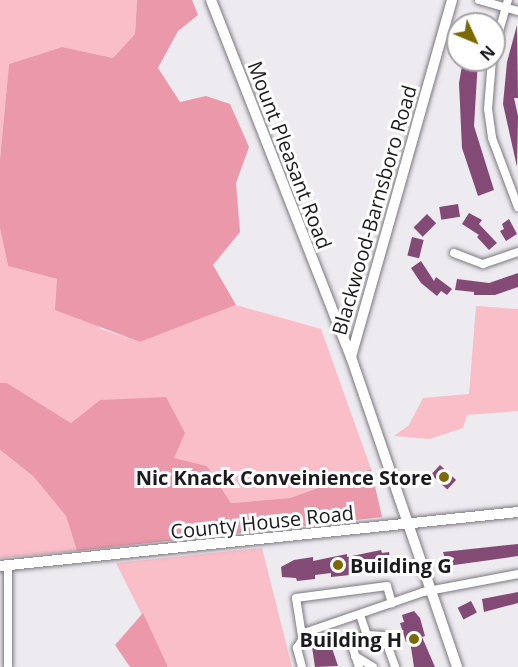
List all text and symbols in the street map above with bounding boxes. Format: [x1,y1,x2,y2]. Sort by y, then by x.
north arrow [446,12,506,72]
text: N [475,41,500,65]
street label: Mount Pleasant Road [243,58,337,252]
street label: Blackwood-Barnsboro Road [327,82,421,338]
place label: Nic Knack Conveinience Store [136,465,432,489]
marker: Nic Knack Conveinience Store [437,470,451,484]
street label: County House Road [169,500,355,544]
place label: Building G [350,553,452,577]
marker: Building G [331,558,345,572]
place label: Building H [300,627,402,651]
marker: Building H [407,632,421,646]

